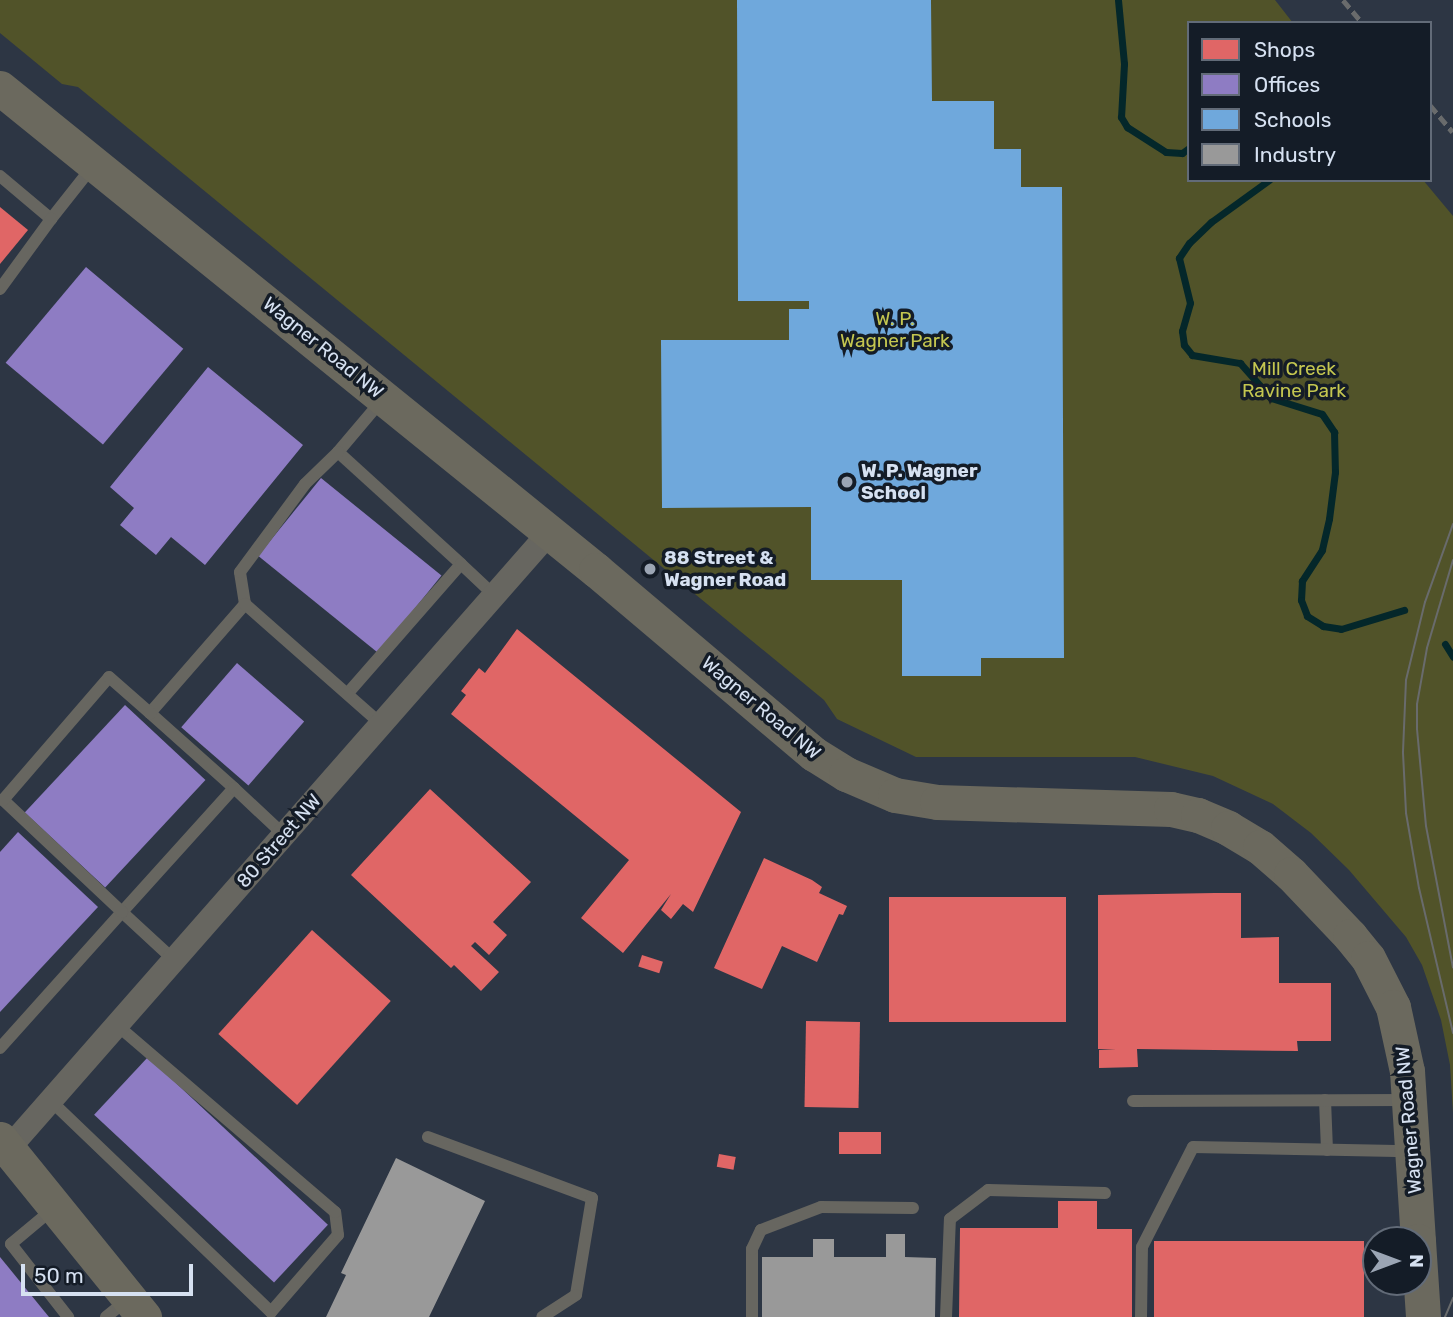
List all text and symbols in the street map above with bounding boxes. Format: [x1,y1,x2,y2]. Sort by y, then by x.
legend [1187,21,1432,182]
text: Shops [1254,37,1315,62]
text: Offices [1254,72,1320,97]
text: Schools [1254,107,1331,132]
text: Industry [1254,142,1336,167]
street label: Wagner Road NW [258,292,388,404]
park label: W. P. Wagner Park [840,308,950,352]
park label: Mill Creek Ravine Park [1242,358,1346,402]
place label: W. P. Wagner School [861,460,978,504]
marker: W. P. Wagner School [839,474,855,490]
place label: 88 Street & Wagner Road [664,547,787,591]
marker: 88 Street & Wagner Road [642,561,658,577]
street label: Wagner Road NW [697,651,825,765]
street label: 80 Street NW [232,789,326,893]
street label: Wagner Road NW [1391,1045,1427,1195]
north arrow [1362,1226,1432,1296]
scale bar [24,1250,196,1294]
text: N [1405,1254,1428,1268]
text: 50 m [34,1263,84,1288]

